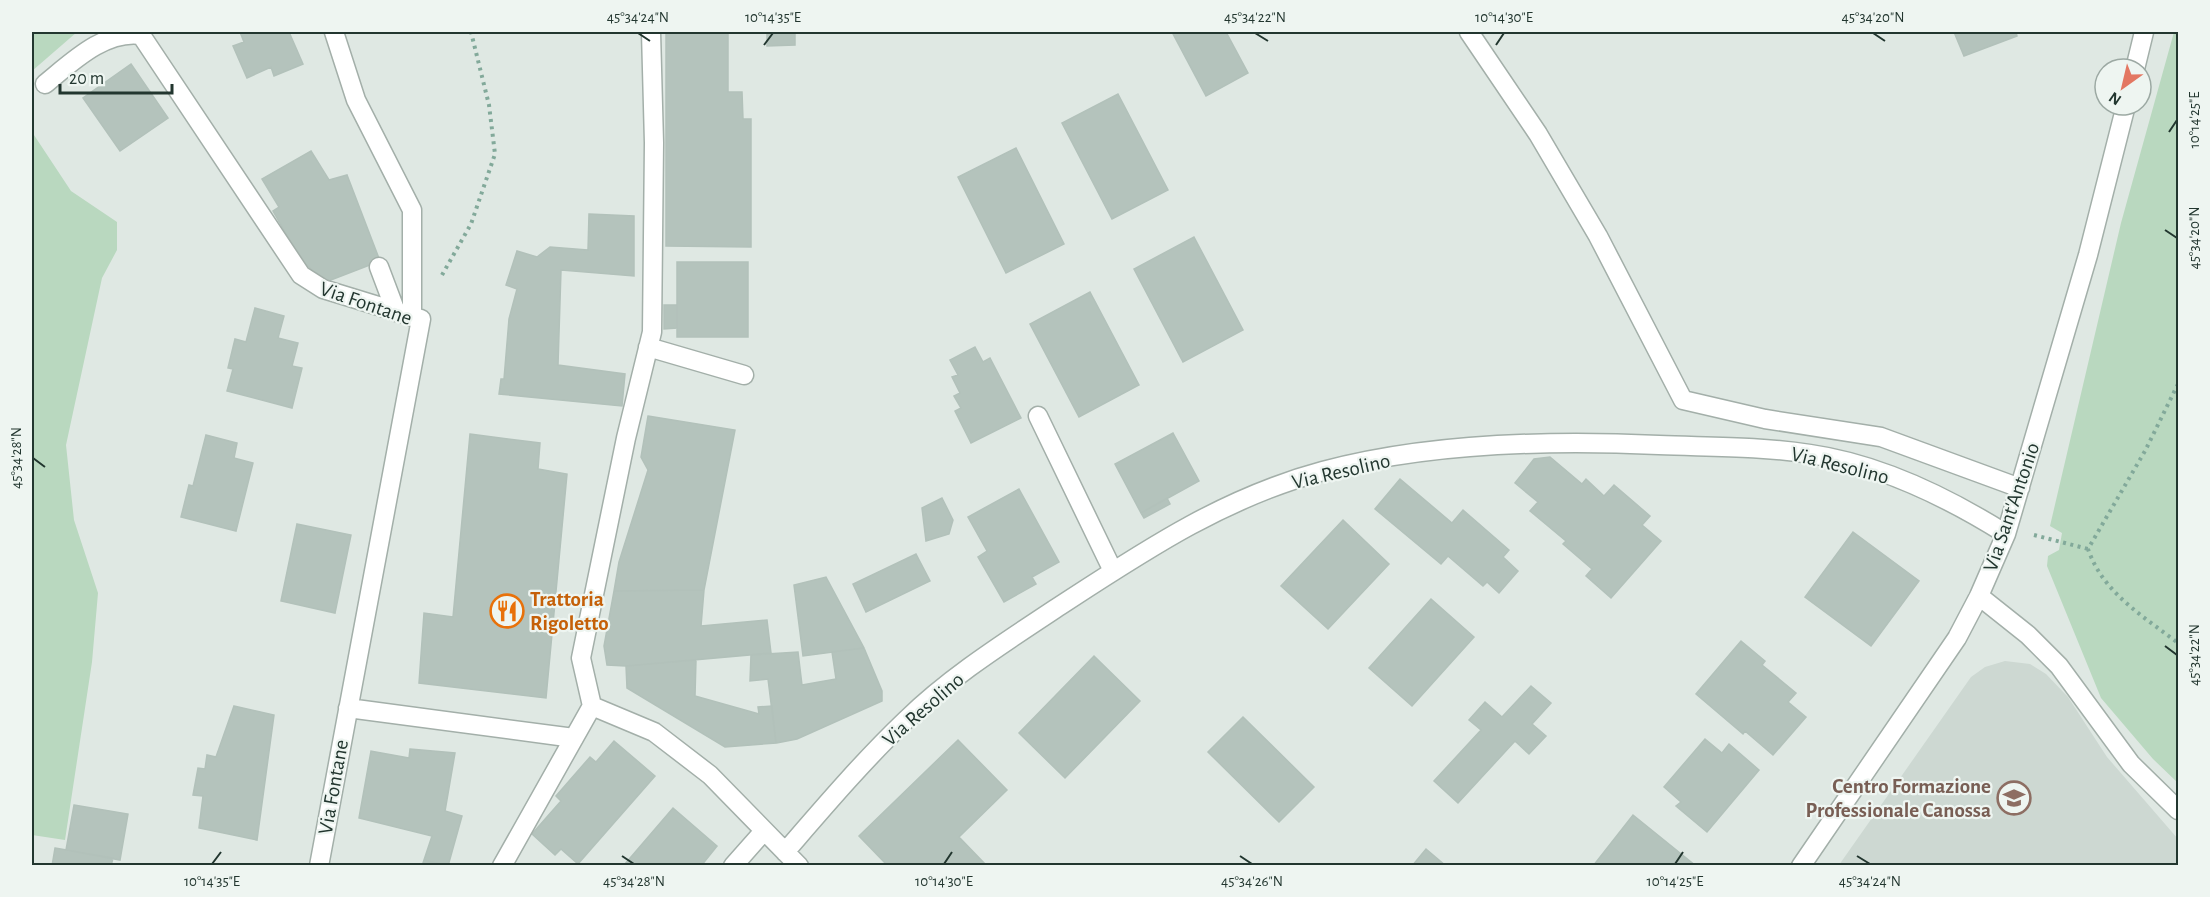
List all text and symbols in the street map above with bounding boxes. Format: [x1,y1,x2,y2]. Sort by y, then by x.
text: 45°34'24"N [607,10,669,25]
text: 10°14'35"E [745,10,801,25]
text: 45°34'22"N [1224,10,1286,25]
text: 10°14'30"E [1475,10,1533,25]
text: 45°34'20"N [1842,10,1904,25]
scale bar [60,57,172,95]
north arrow [2093,57,2153,117]
text: 20 m [69,70,104,88]
text: N [2106,89,2124,108]
text: 10°14'25"E [2187,92,2202,148]
text: 45°34'20"N [2187,207,2202,269]
street label: Via Fontane [317,278,415,329]
text: 45°34'28"N [9,427,24,489]
street label: Via Sant'Antonio [1980,440,2043,574]
street label: Via Resolino [1789,443,1891,488]
street label: Via Resolino [1290,450,1392,493]
place label: Trattoria Rigoletto [530,589,609,634]
restaurant icon: Trattoria Rigoletto [489,593,525,629]
text: 45°34'22"N [2187,624,2202,686]
street label: Via Resolino [879,669,968,750]
street label: Via Fontane [315,738,352,836]
place label: Centro Formazione Professionale Canossa [1805,776,1991,821]
school or university icon: Centro Formazione Professionale Canossa [1996,780,2032,816]
text: 10°14'35"E [184,874,240,889]
text: 45°34'28"N [603,874,665,889]
text: 10°14'30"E [915,874,973,889]
text: 45°34'26"N [1221,874,1283,889]
text: 10°14'25"E [1647,874,1703,889]
text: 45°34'24"N [1839,874,1901,889]

